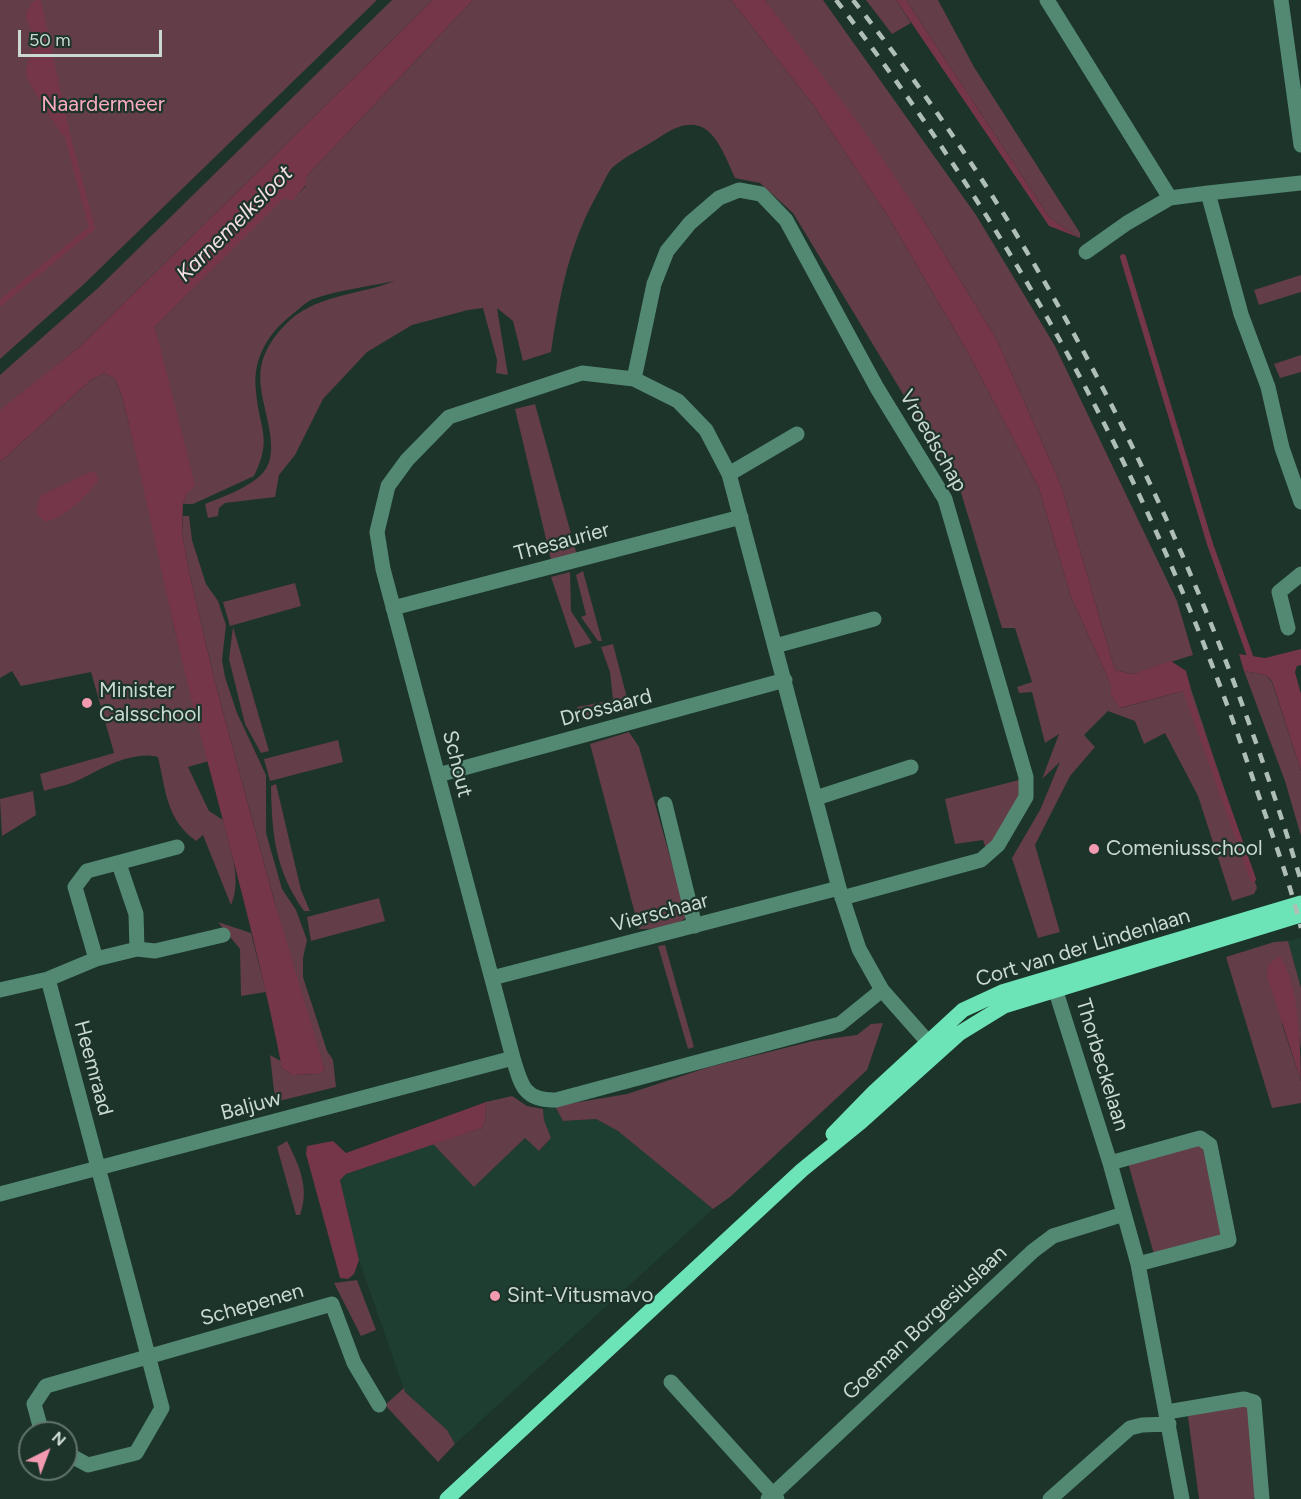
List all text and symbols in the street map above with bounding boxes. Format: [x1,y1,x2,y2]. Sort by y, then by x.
scale bar [21,18,165,56]
text: 50 m [29,29,71,51]
park label: Naardermeer [41,92,165,118]
water label: Karnemelksloot [171,160,299,288]
street label: Vroedschap [894,386,972,496]
street label: Thesaurier [512,517,612,567]
place label: Minister Calsschool [99,678,201,728]
street label: Drossaard [557,684,655,732]
marker: Minister Calsschool [80,696,94,710]
street label: Schout [437,728,477,800]
place label: Comeniusschool [1106,836,1263,862]
marker: Comeniusschool [1087,842,1101,856]
street label: Vierschaar [609,888,711,938]
street label: Cort van der Lindenlaan [973,903,1193,993]
street label: Thorbeckelaan [1070,996,1134,1134]
street label: Heemraad [68,1018,118,1118]
street label: Baljuw [218,1086,284,1126]
street label: Goeman Borgesiuslaan [838,1240,1012,1406]
street label: Schepenen [197,1278,307,1332]
place label: Sint-Vitusmavo [507,1283,653,1309]
marker: Sint-Vitusmavo [488,1289,502,1303]
north arrow [18,1421,78,1481]
text: N [48,1428,70,1450]

